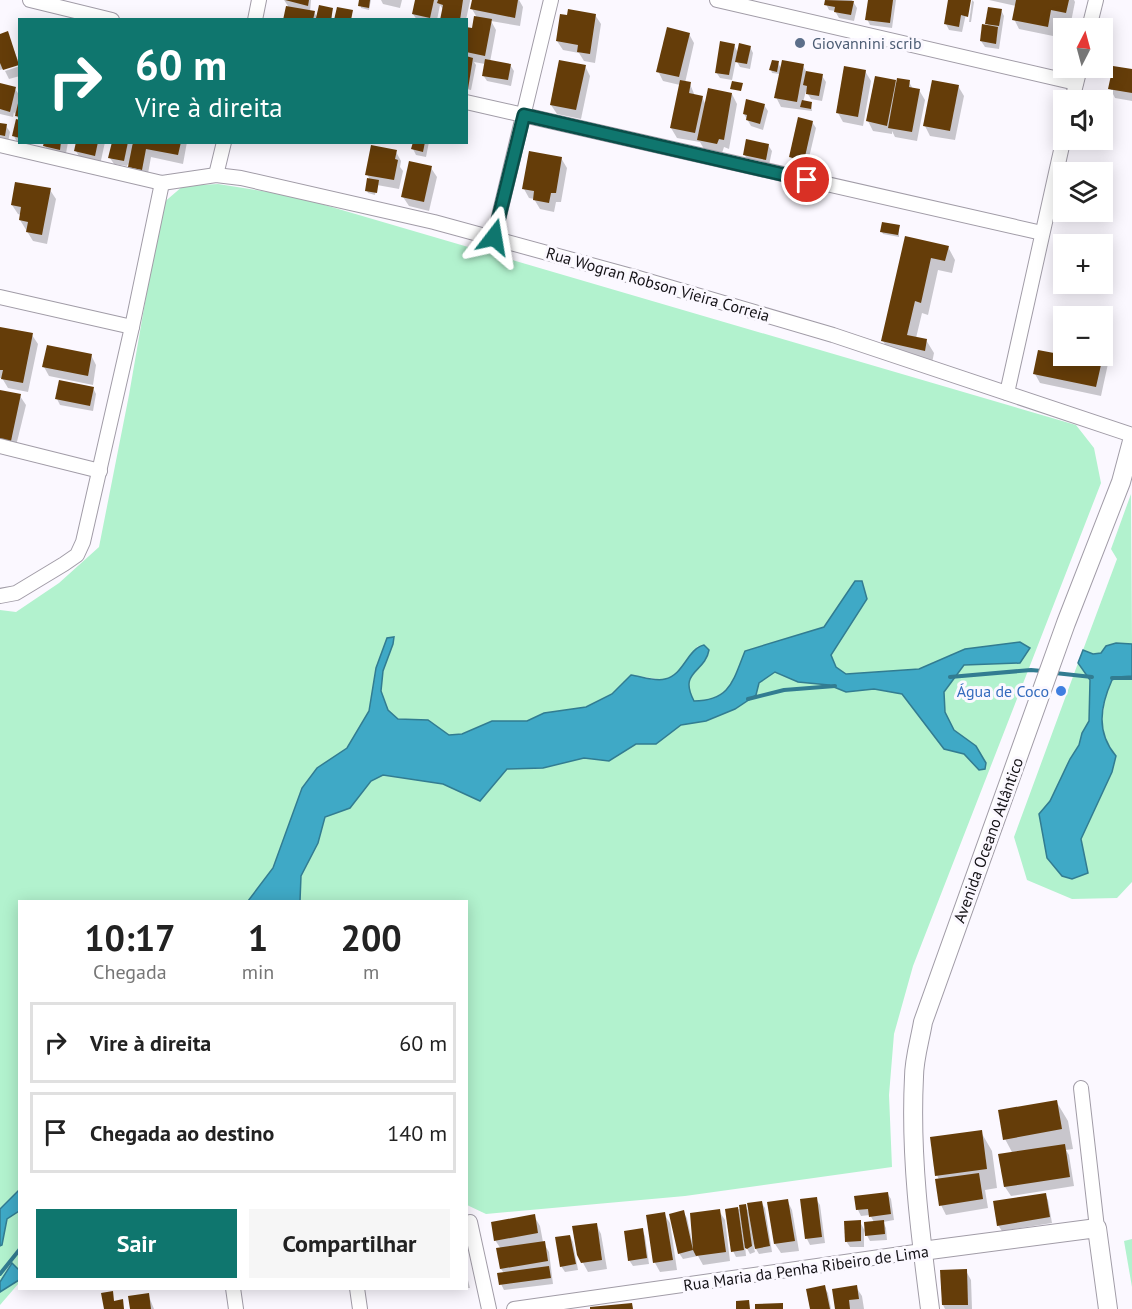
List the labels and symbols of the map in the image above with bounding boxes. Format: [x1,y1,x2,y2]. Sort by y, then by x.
north arrow [1053,18,1113,78]
place label: Giovannini scrib [812,33,922,53]
marker: Giovannini scrib [793,36,807,50]
pin [781,154,832,205]
position arrow [462,205,526,269]
street label: Rua Wogran Robson Vieira Correia [544,242,772,326]
place label: Água de Coco [957,681,1049,701]
marker: Água de Coco [1054,684,1068,698]
street label: Avenida Oceano Atlântico [949,755,1027,925]
street label: Rua Maria da Penha Ribeiro de Lima [682,1241,930,1295]

